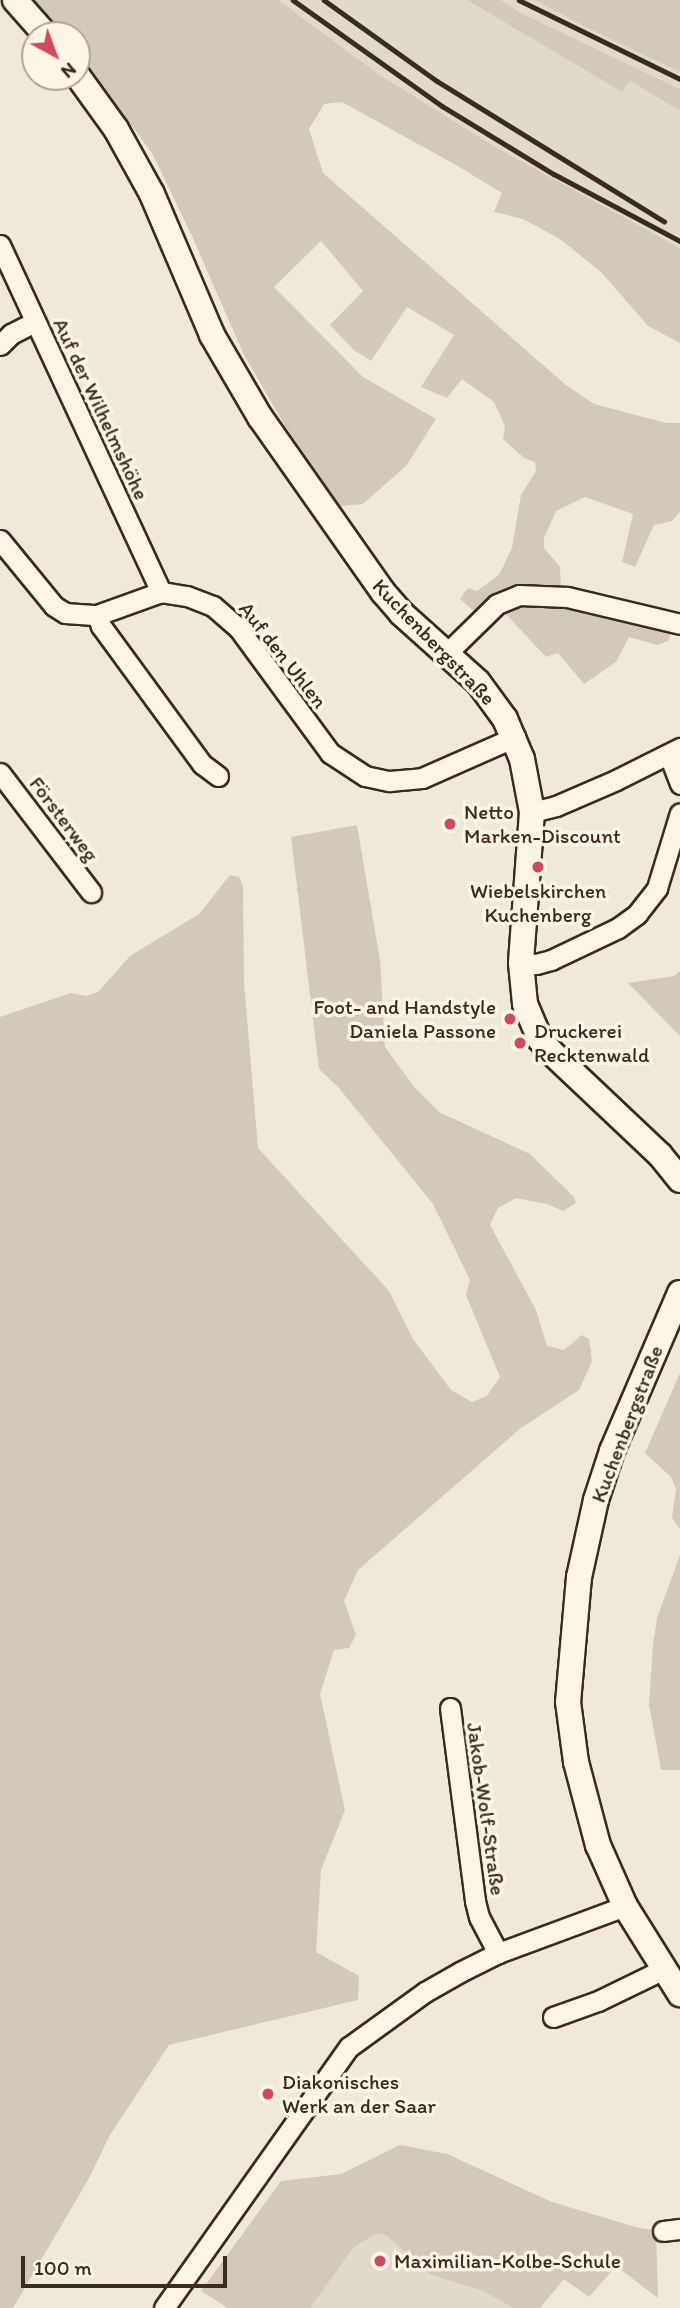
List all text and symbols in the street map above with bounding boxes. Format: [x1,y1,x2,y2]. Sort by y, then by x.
north arrow [21,21,91,91]
text: N [56,58,81,84]
street label: Auf der Wilhelmshöhe [48,314,154,504]
street label: Kuchenbergstraße [367,573,501,711]
street label: Auf den Uhlen [234,597,332,713]
street label: Försterweg [24,772,104,866]
place label: Netto Marken-Discount [464,799,621,849]
marker: Netto Marken-Discount [442,816,458,832]
marker: Wiebelskirchen Kuchenberg [530,859,546,875]
place label: Wiebelskirchen Kuchenberg [470,878,606,928]
place label: Foot- and Handstyle Daniela Passone [313,994,496,1044]
marker: Foot- and Handstyle Daniela Passone [502,1011,518,1027]
place label: Druckerei Recktenwald [534,1018,650,1068]
marker: Druckerei Recktenwald [512,1035,528,1051]
street label: Kuchenbergstraße [585,1342,669,1506]
street label: Jakob-Wolf-Straße [461,1721,511,1897]
place label: Diakonisches Werk an der Saar [282,2069,436,2119]
marker: Diakonisches Werk an der Saar [260,2086,276,2102]
scale bar [24,2242,231,2286]
place label: Maximilian-Kolbe-Schule [394,2248,621,2274]
marker: Maximilian-Kolbe-Schule [372,2253,388,2269]
text: 100 m [34,2255,92,2280]

